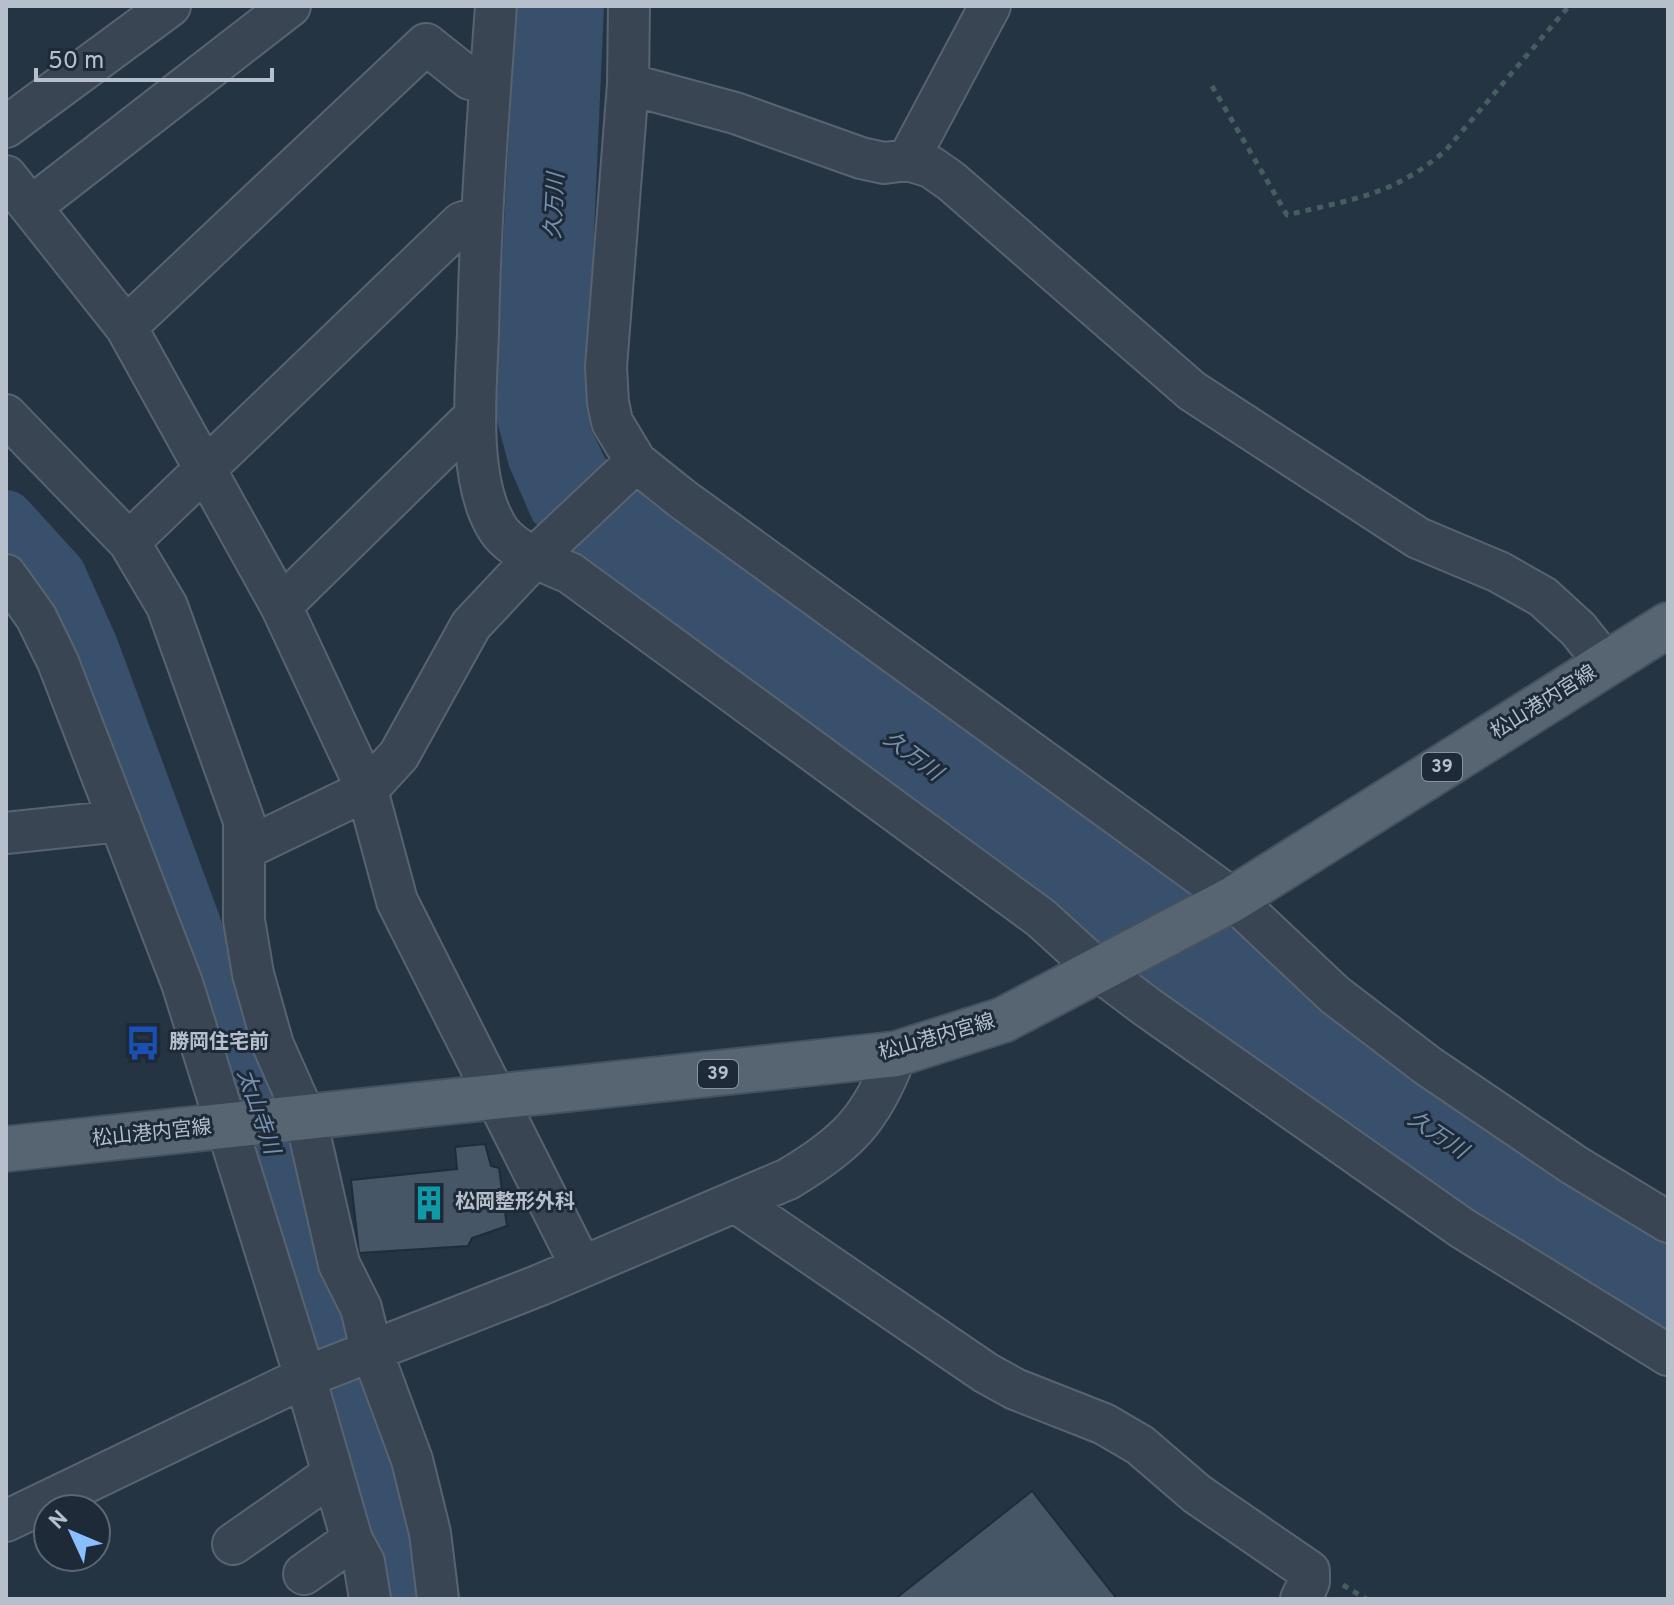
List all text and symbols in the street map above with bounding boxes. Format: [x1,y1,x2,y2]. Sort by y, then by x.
scale bar [36,32,272,82]
text: 50 m [48,47,104,77]
water label: 久万川 [541,170,571,240]
street label: 松山港内宮線 [1486,660,1602,746]
water label: 久万川 [878,726,948,789]
road number: 39 [1422,753,1462,781]
street label: 松山港内宮線 [876,1009,998,1067]
bus stop icon: 勝岡住宅前 [124,1024,162,1062]
place label: 勝岡住宅前 [169,1030,269,1056]
road number: 39 [698,1060,738,1088]
water label: 太山寺川 [230,1066,285,1160]
water label: 久万川 [1402,1106,1474,1167]
street label: 松山港内宮線 [91,1115,213,1153]
building icon: 松岡整形外科 [410,1184,448,1222]
place label: 松岡整形外科 [455,1190,575,1216]
north arrow [32,1493,112,1573]
text: N [44,1506,75,1536]

